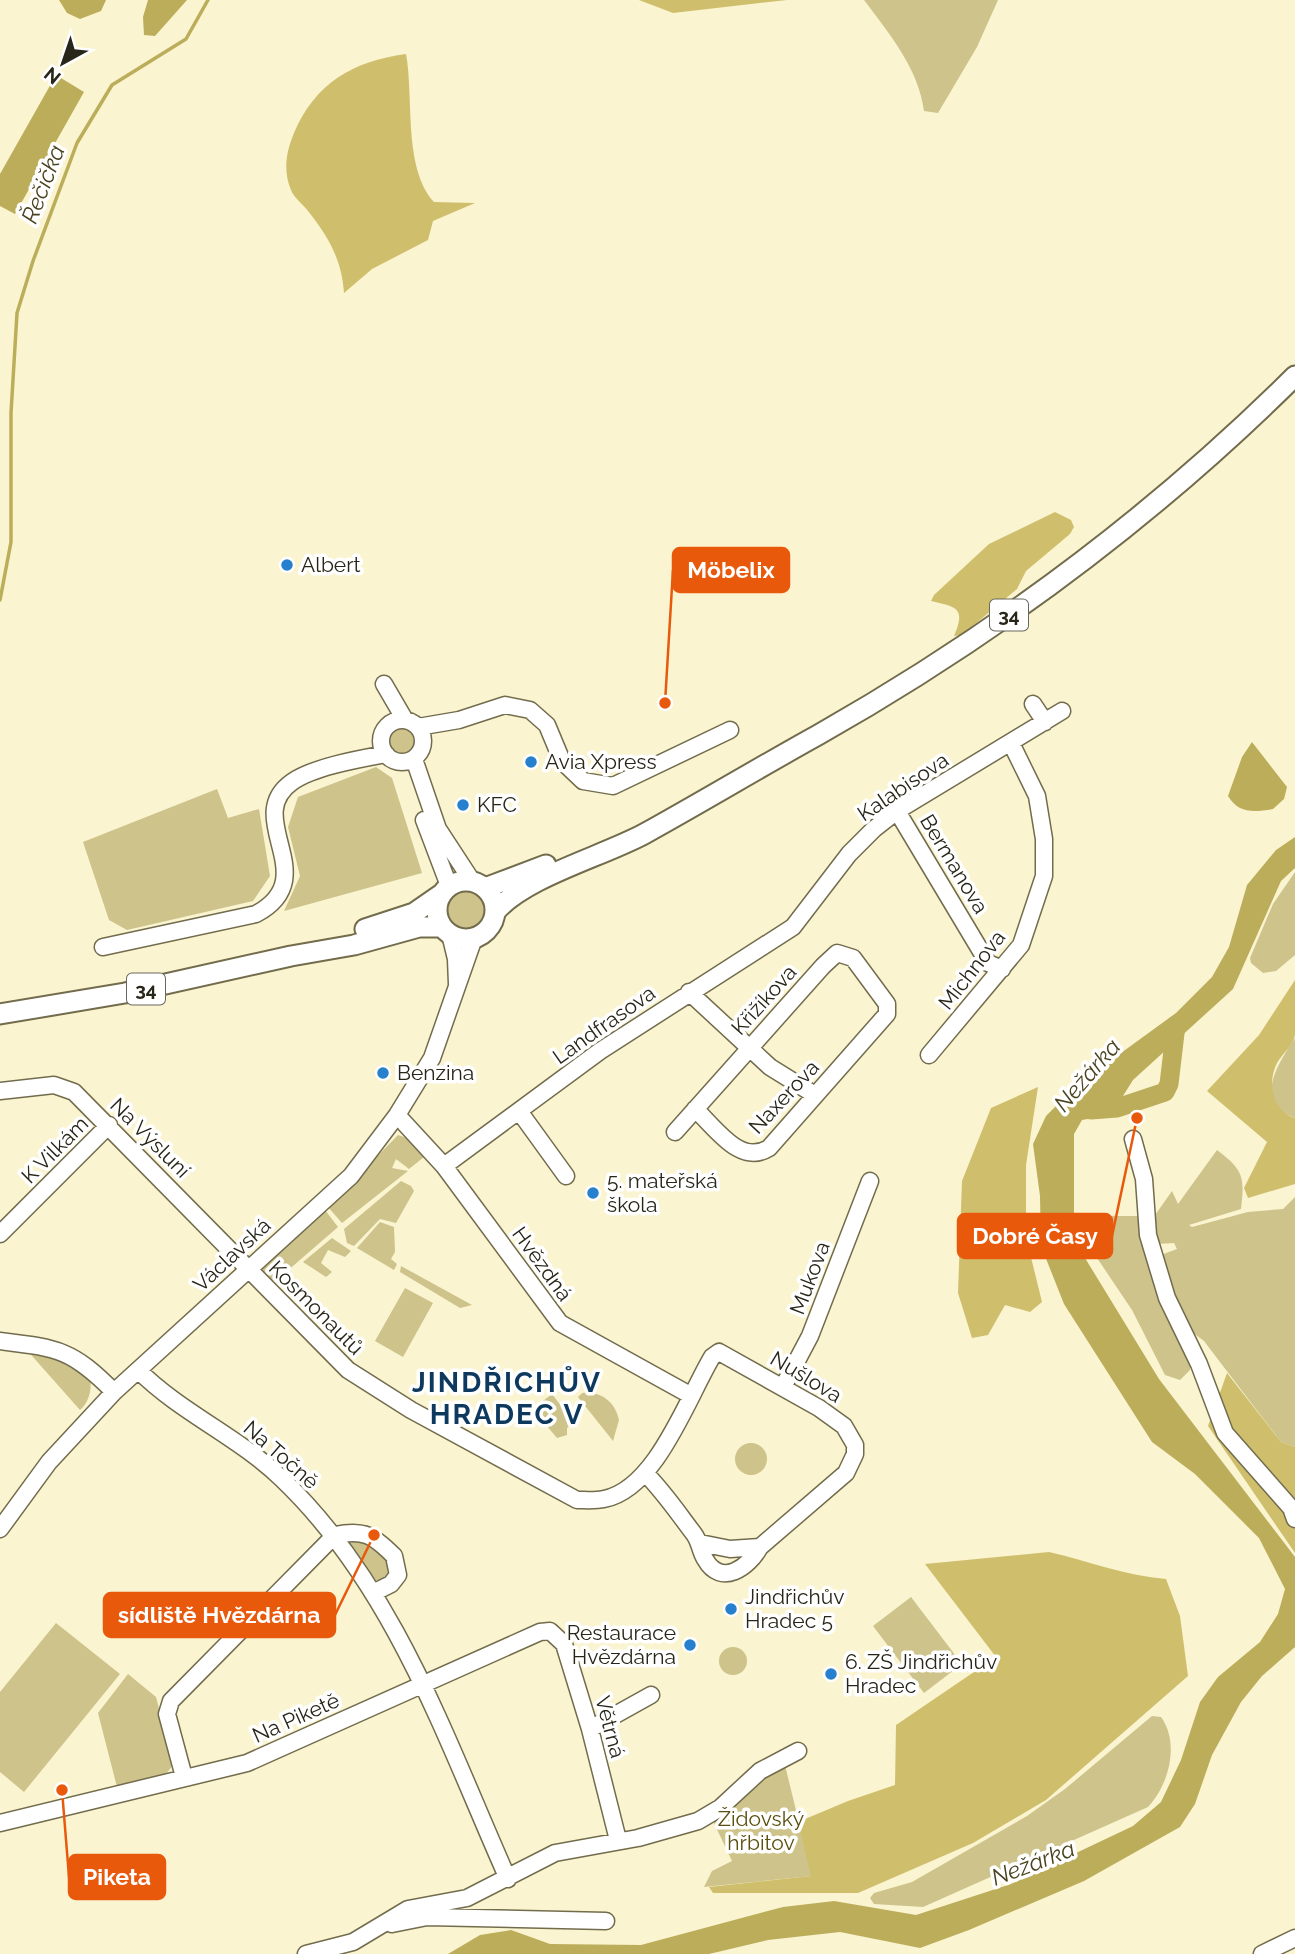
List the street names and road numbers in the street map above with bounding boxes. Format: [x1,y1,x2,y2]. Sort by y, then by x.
road number: 34 [990,600,1028,630]
street label: Kalabisova [853,747,953,826]
street label: Bermanova [915,810,994,918]
street label: Michnova [933,925,1010,1014]
street label: Křižíkova [726,960,801,1040]
road number: 34 [127,973,165,1004]
street label: Landfrasova [548,980,660,1069]
street label: Naxerova [743,1055,824,1139]
street label: Na Výsluní [105,1093,196,1183]
street label: K Vilkám [16,1111,93,1188]
street label: Václavská [188,1213,275,1297]
street label: Hvězdná [507,1222,578,1306]
street label: Mukova [784,1238,835,1318]
street label: Kosmonautů [264,1255,369,1360]
street label: Nušlova [766,1346,847,1408]
street label: Na Točně [239,1415,324,1494]
street label: Na Piketě [248,1687,343,1748]
street label: Větrná [590,1693,631,1761]

